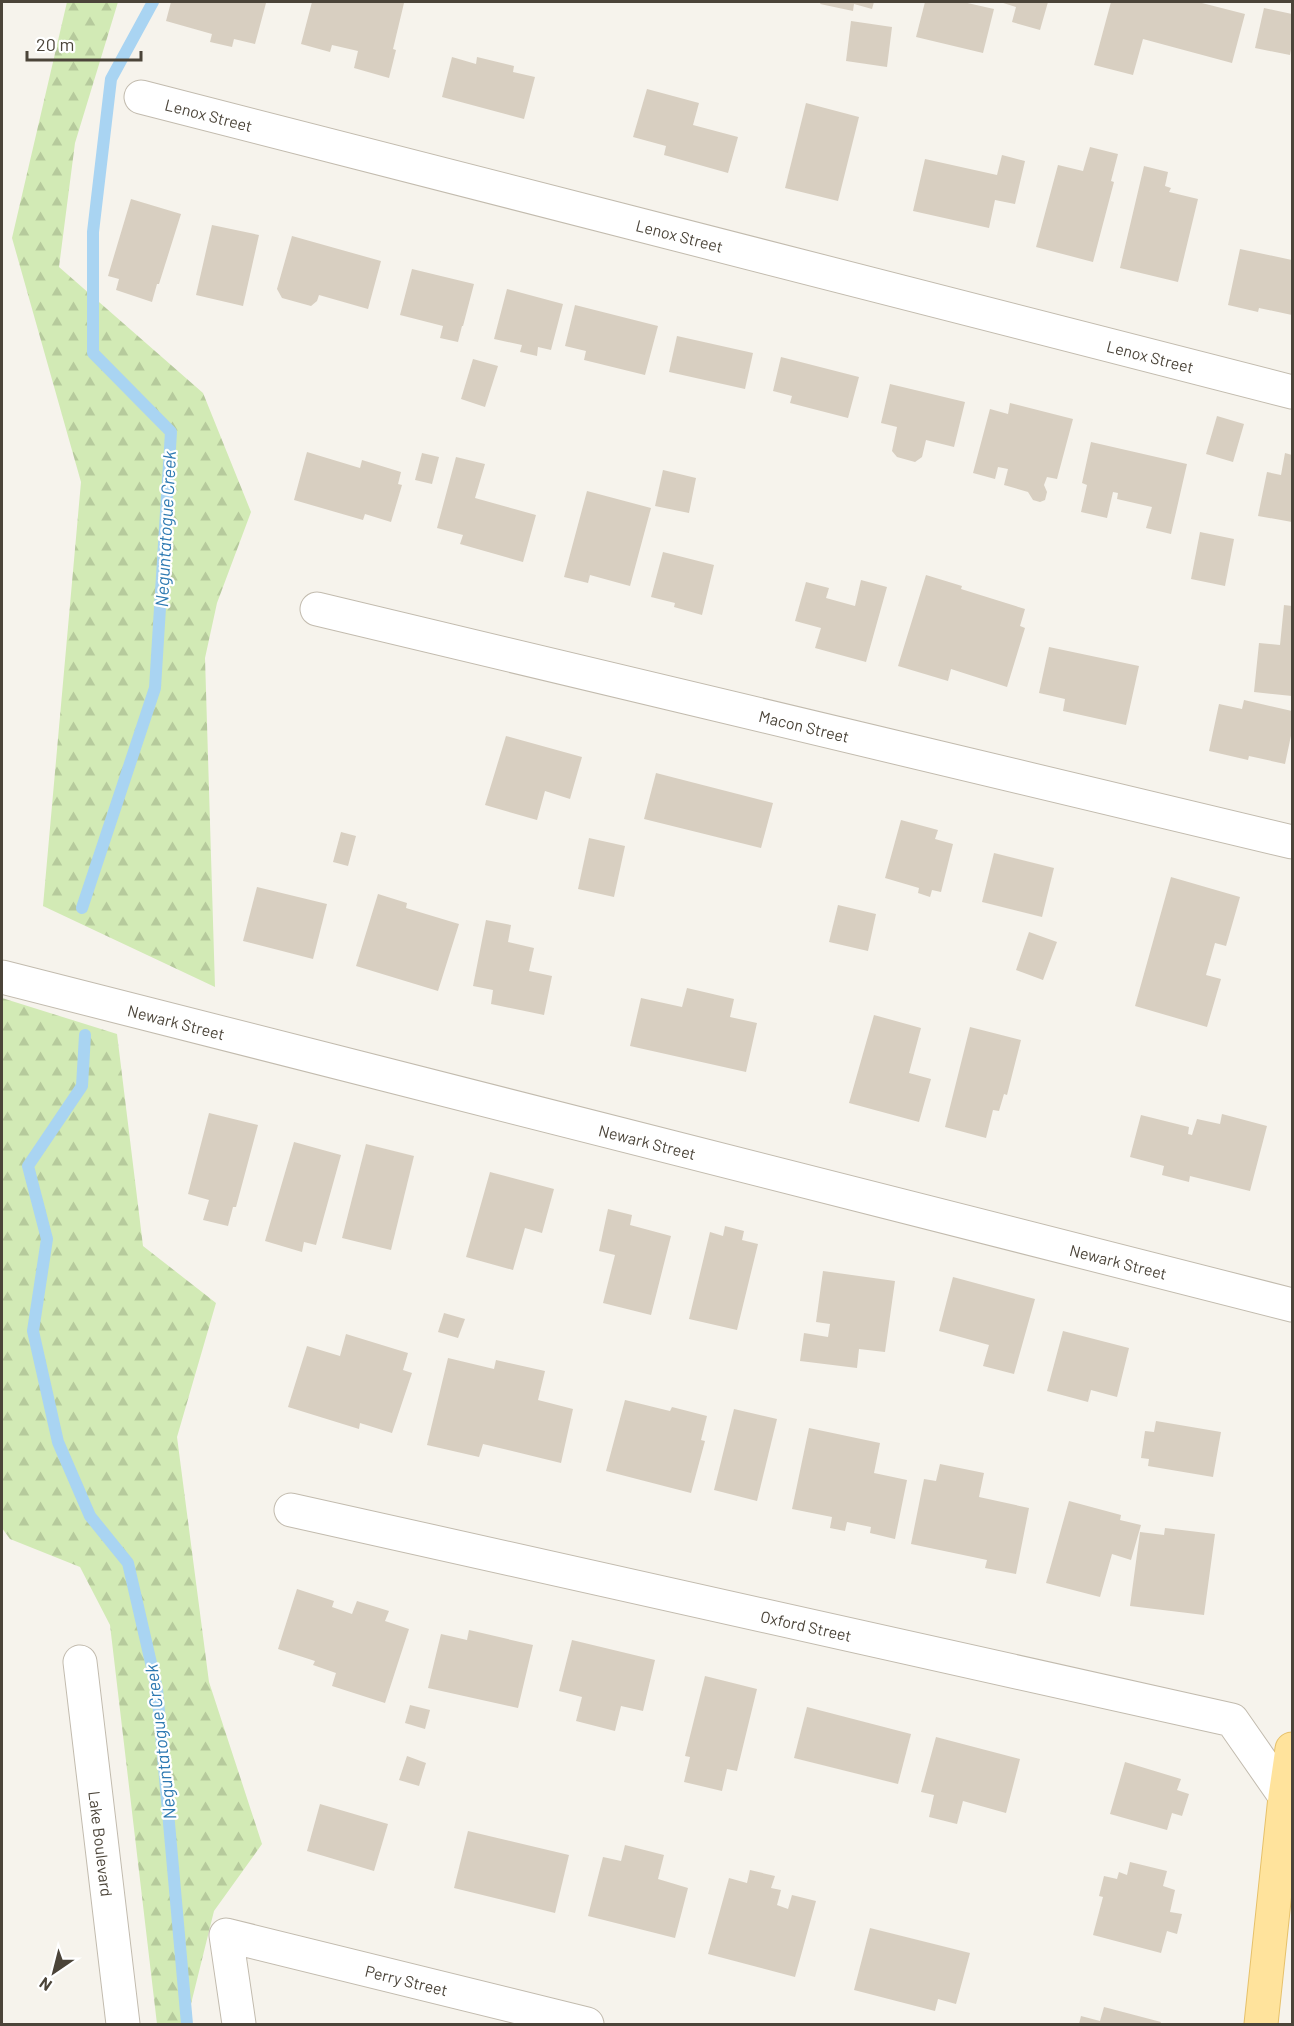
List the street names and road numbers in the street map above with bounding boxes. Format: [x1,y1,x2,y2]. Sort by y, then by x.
street label: Lenox Street [163,94,254,135]
street label: Lenox Street [634,215,725,255]
street label: Lenox Street [1105,335,1196,376]
street label: Macon Street [757,705,851,745]
street label: Newark Street [126,1000,227,1043]
street label: Newark Street [597,1120,698,1163]
street label: Newark Street [1068,1239,1169,1282]
street label: Oxford Street [759,1606,854,1644]
street label: Lake Boulevard [86,1790,117,1898]
street label: Perry Street [364,1960,450,1999]

